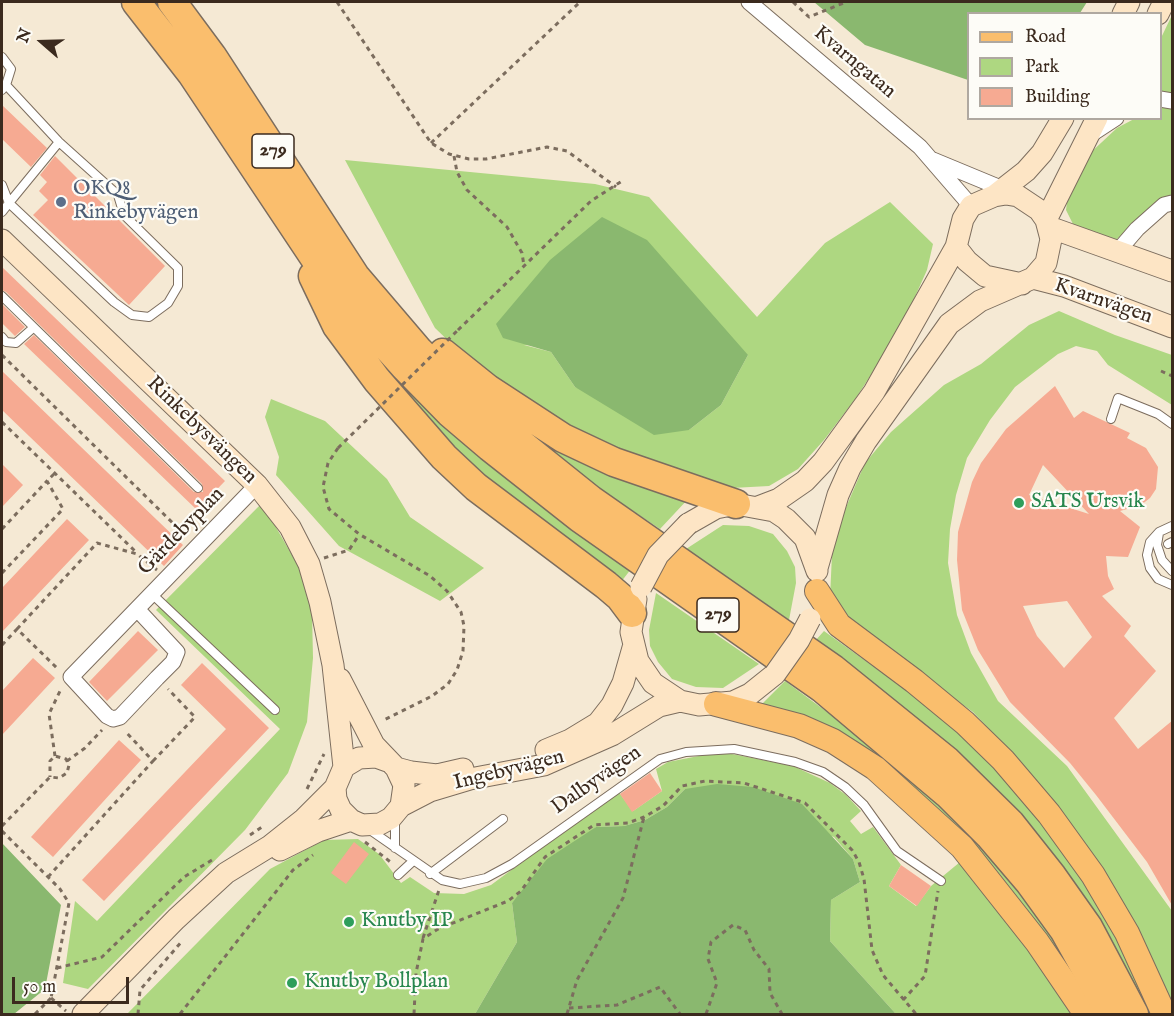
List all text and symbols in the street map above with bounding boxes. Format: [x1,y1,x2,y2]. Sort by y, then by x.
north arrow [12,12,72,72]
legend [967,12,1162,120]
street label: Kvarngatan [808,21,900,105]
text: N [13,26,37,46]
text: Road [1025,26,1066,49]
text: Park [1025,56,1059,79]
text: Building [1025,86,1090,109]
road number: 279 [252,134,294,168]
place label: OKQ8 Rinkebyvägen [73,177,198,227]
marker: OKQ8 Rinkebyvägen [54,195,68,209]
street label: Kvarnvägen [1051,273,1155,331]
street label: Rinkebysvängen [140,372,262,490]
street label: Gärdebyplan [134,483,230,581]
place label: SATS Ursvik [1031,490,1145,516]
marker: SATS Ursvik [1012,496,1026,510]
road number: 279 [697,598,739,632]
street label: Dalbyvägen [547,741,647,821]
street label: Ingebyvägen [451,745,567,797]
place label: Knutby IP [361,909,452,935]
marker: Knutby IP [342,915,356,929]
scale bar [15,965,132,1003]
place label: Knutby Bollplan [304,970,448,996]
text: 50 m [23,976,56,999]
marker: Knutby Bollplan [285,976,299,990]

